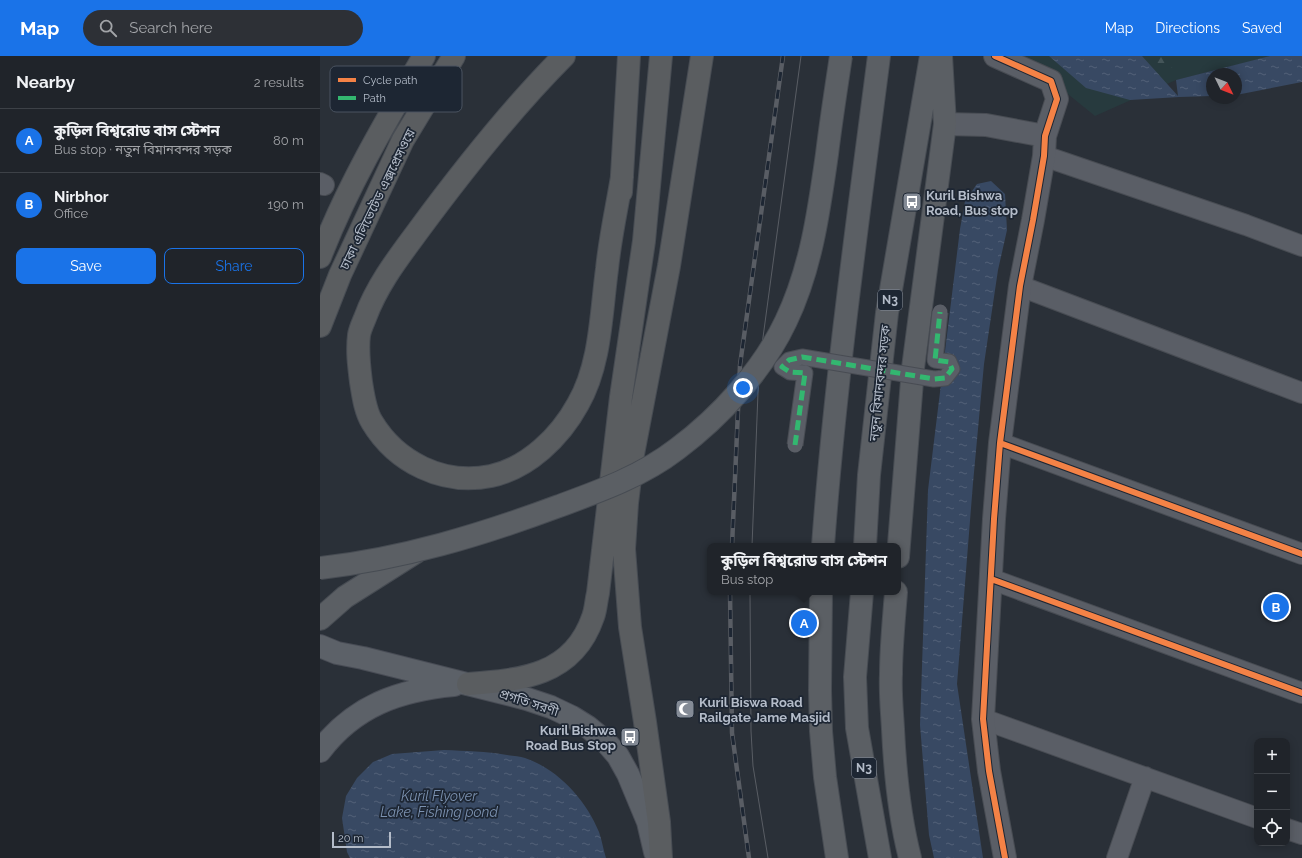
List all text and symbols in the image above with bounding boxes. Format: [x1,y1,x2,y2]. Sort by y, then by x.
search box [83,10,363,46]
text: Map [20,17,59,39]
icon: search [97,17,119,39]
text: Search here [129,19,213,37]
text: Map [1105,20,1133,36]
text: Directions [1155,20,1220,36]
text: Saved [1242,20,1282,36]
legend [330,66,462,112]
north arrow [1206,68,1242,104]
text: Nearby [16,72,75,92]
text: Cycle path [363,74,417,87]
text: 2 results [254,75,304,90]
text: Path [363,92,386,105]
text: কুড়িল বিশ্বরোড বাস স্টেশন [54,122,220,140]
street label: ঢাকা এলিভেটেড এক্সপ্রেসওয়ে [336,126,418,273]
text: A [25,133,33,148]
text: 80 m [273,133,304,148]
text: Bus stop · নতুন বিমানবন্দর সড়ক [54,142,232,157]
text: Nirbhor [54,188,109,206]
place label: Kuril Bishwa Road, Bus stop [926,188,1018,218]
bus stop icon: Kuril Bishwa Road, Bus stop [901,191,923,213]
text: B [25,197,33,212]
text: 190 m [268,197,304,212]
text: Office [54,206,88,221]
button: Save [16,248,156,284]
button: Share [164,248,304,284]
road number: N3 [878,290,902,310]
street label: নতুন বিমানবন্দর সড়ক [866,324,894,443]
your location [733,378,753,398]
popup [707,543,901,595]
text: কুড়িল বিশ্বরোড বাস স্টেশন [721,552,887,570]
text: Bus stop [721,572,773,587]
pin: B [1263,592,1289,622]
pin: A [791,608,817,638]
street label: প্রগতি সরণী [497,686,561,719]
place label: Kuril Biswa Road Railgate Jame Masjid [699,695,830,725]
mosque icon: Kuril Biswa Road Railgate Jame Masjid [674,698,696,720]
place label: Kuril Bishwa Road Bus Stop [526,723,617,753]
bus stop icon: Kuril Bishwa Road Bus Stop [619,726,641,748]
map controls [1254,738,1290,846]
button: + [1254,738,1290,774]
road number: N3 [852,758,876,778]
button: − [1254,774,1290,810]
water label: Kuril Flyover Lake, Fishing pond [380,788,498,820]
button: locate [1254,810,1290,846]
scale bar [332,830,391,849]
text: 20 m [338,832,363,845]

